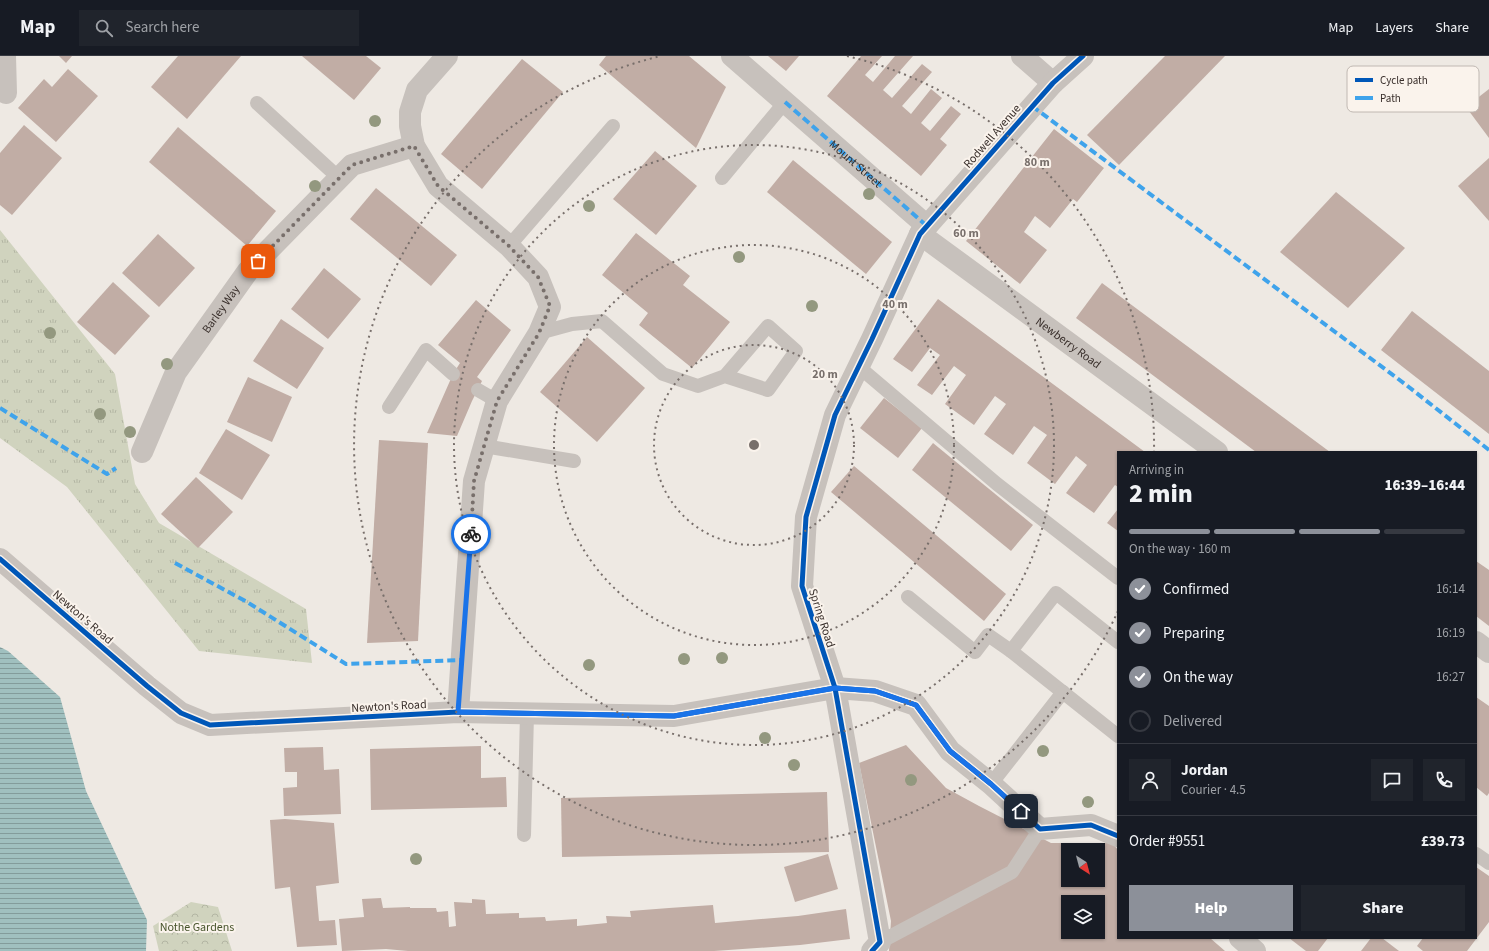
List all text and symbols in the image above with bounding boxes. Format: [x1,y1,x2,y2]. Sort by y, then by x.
search box [79,10,359,46]
text: Map [20,14,55,41]
icon: search [93,17,115,39]
text: Search here [125,17,199,38]
text: Map [1328,18,1353,38]
text: Layers [1375,18,1413,38]
text: Share [1435,18,1469,38]
legend [1347,66,1479,112]
text: Cycle path [1380,73,1428,88]
text: Path [1380,91,1401,106]
street label: Rodwell Avenue [960,101,1025,172]
street label: Mount Street [825,136,885,192]
text: 80 m [1024,154,1050,171]
text: 60 m [953,225,979,242]
pin [241,244,275,278]
icon: bag [247,250,269,272]
street label: Barley Way [198,282,244,337]
text: 40 m [882,296,908,313]
street label: Newberry Road [1032,314,1104,373]
text: 20 m [812,366,838,383]
centre of rings [747,438,761,452]
text: Arriving in [1129,461,1184,479]
text: 2 min [1129,475,1193,512]
text: 16:39–16:44 [1384,475,1465,496]
courier [451,514,491,554]
icon: bike [460,523,482,545]
text: On the way · 160 m [1129,540,1231,558]
icon: check [1129,578,1151,600]
text: Confirmed [1163,579,1229,600]
text: 16:14 [1436,580,1465,598]
street label: Newton's Road [49,586,117,648]
street label: Spring Road [804,587,839,650]
icon: check [1129,622,1151,644]
text: Preparing [1163,623,1224,644]
text: 16:19 [1436,624,1465,642]
icon: check [1129,666,1151,688]
text: On the way [1163,667,1233,688]
text: 16:27 [1436,668,1465,686]
street label: Newton's Road [351,696,427,717]
text: Delivered [1163,711,1222,732]
button: person [1129,759,1171,801]
button: chat [1371,759,1413,801]
button: phone [1423,759,1465,801]
text: Jordan [1181,760,1228,781]
text: Courier · 4.5 [1181,781,1246,799]
pin [1004,794,1038,828]
icon: home [1010,800,1032,822]
text: Order #9551 [1129,831,1205,852]
text: £39.73 [1421,831,1465,852]
north arrow [1061,843,1105,887]
map controls [1061,843,1105,939]
button: Help [1129,885,1293,931]
button: Share [1301,885,1465,931]
button: layers [1061,895,1105,939]
park label: Nothe Gardens [160,919,234,936]

